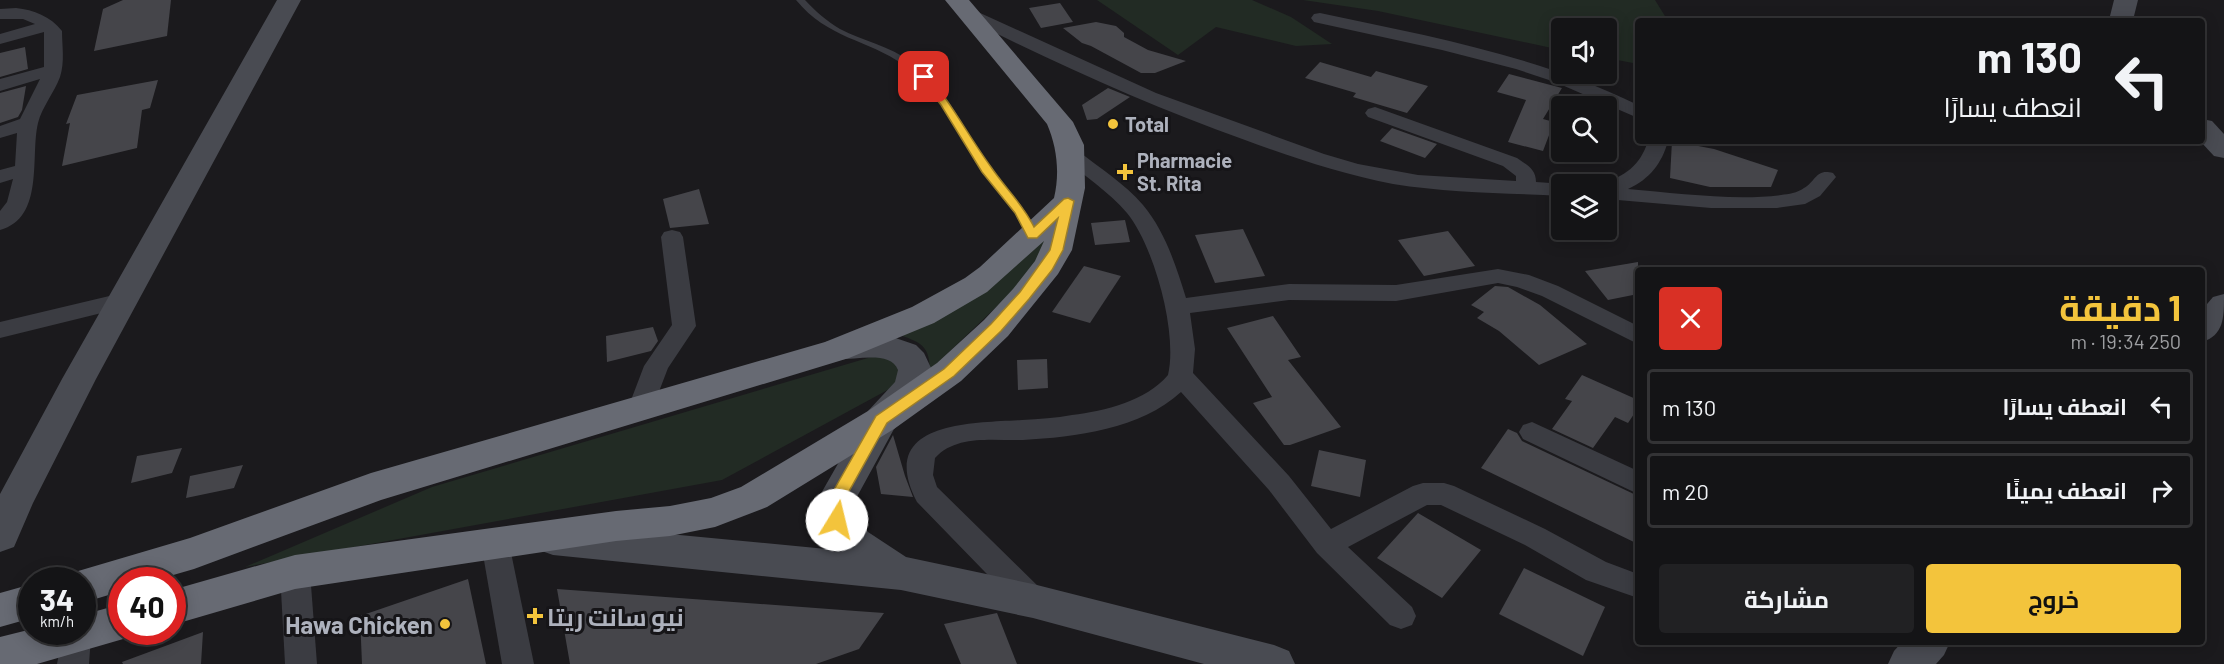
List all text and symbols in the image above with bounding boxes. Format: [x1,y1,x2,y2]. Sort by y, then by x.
map controls [1551,18,1617,240]
button: sound [1551,18,1617,84]
text: 130 m [1977,31,2082,81]
icon: left [2103,42,2181,120]
pin [898,51,949,102]
icon: arrive [907,60,940,93]
text: انعطف يسارًا [1943,90,2082,122]
button: search [1551,96,1617,162]
place label: Total [1125,112,1169,136]
marker: Total [1106,117,1120,131]
place label: Pharmacie St. Rita [1137,148,1232,195]
marker: Pharmacie St. Rita [1118,165,1132,179]
button: layers [1551,174,1617,240]
text: 1 دقيقة [2059,285,2181,328]
button: close [1659,287,1722,350]
text: 250 m · 19:34 [2070,329,2181,353]
icon: left [2145,390,2178,423]
text: انعطف يسارًا [2003,393,2127,419]
text: 130 m [1662,394,1716,420]
icon: right [2145,474,2178,507]
text: انعطف يمينًا [2005,477,2127,503]
text: 20 m [1662,478,1709,504]
position arrow [805,488,869,552]
button: مشاركة [1659,564,1914,633]
button: خروج [1926,564,2181,633]
speed limit sign: 40 [108,567,186,645]
text: 34 [40,581,74,617]
place label: نيو سانت ريتا [547,602,684,632]
marker: نيو سانت ريتا [528,609,542,623]
place label: Hawa Chicken [285,610,433,639]
text: km/h [40,612,74,630]
marker: Hawa Chicken [438,617,452,631]

